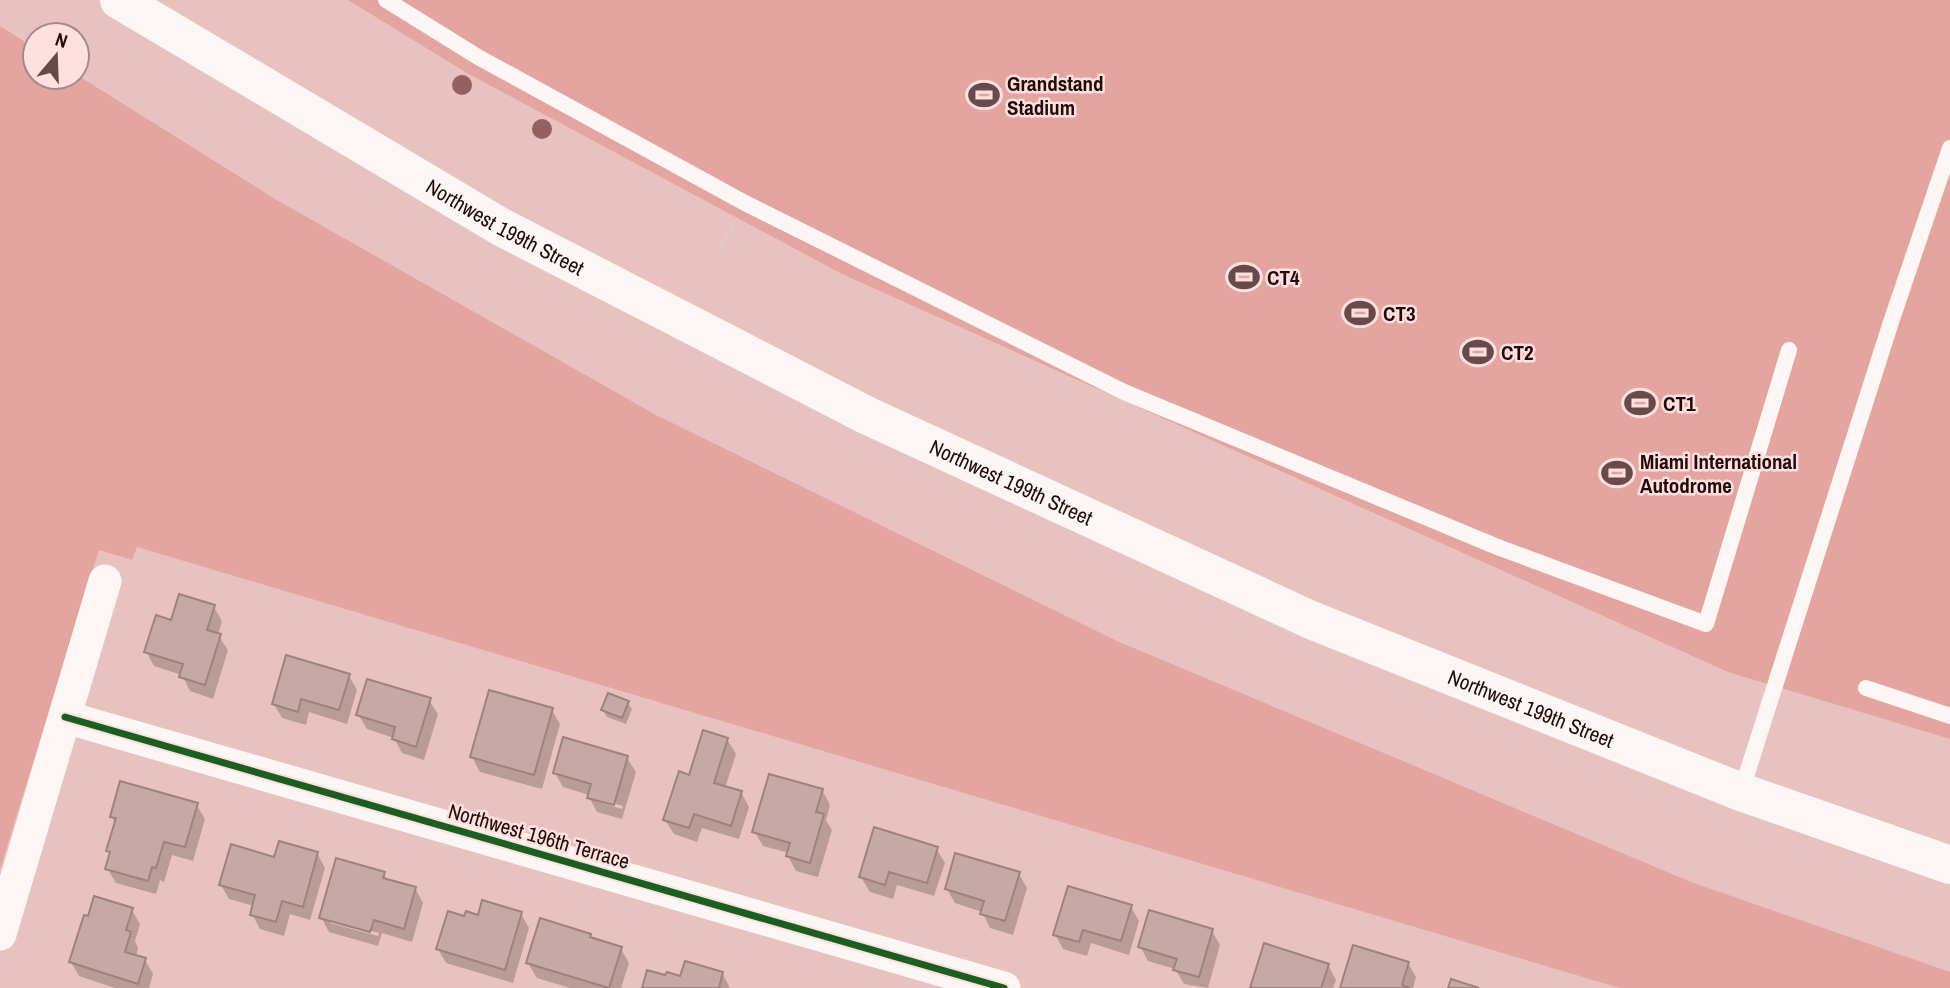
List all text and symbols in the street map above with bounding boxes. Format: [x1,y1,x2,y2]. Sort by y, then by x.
north arrow [21,21,91,91]
text: N [52,26,71,54]
place label: Grandstand Stadium [1007,69,1104,122]
sports icon: Grandstand Stadium [967,78,1001,112]
street label: Northwest 199th Street [421,171,589,282]
sports icon: CT4 [1227,260,1261,294]
place label: CT4 [1267,263,1300,292]
sports icon: CT3 [1343,296,1377,330]
place label: CT3 [1383,299,1416,328]
sports icon: CT2 [1461,335,1495,369]
place label: CT2 [1501,338,1534,367]
sports icon: CT1 [1623,386,1657,420]
place label: CT1 [1663,389,1696,418]
street label: Northwest 199th Street [925,432,1098,532]
place label: Miami International Autodrome [1640,447,1797,500]
sports icon: Miami International Autodrome [1600,456,1634,490]
street label: Northwest 199th Street [1444,662,1619,754]
street label: Northwest 196th Terrace [445,796,633,876]

